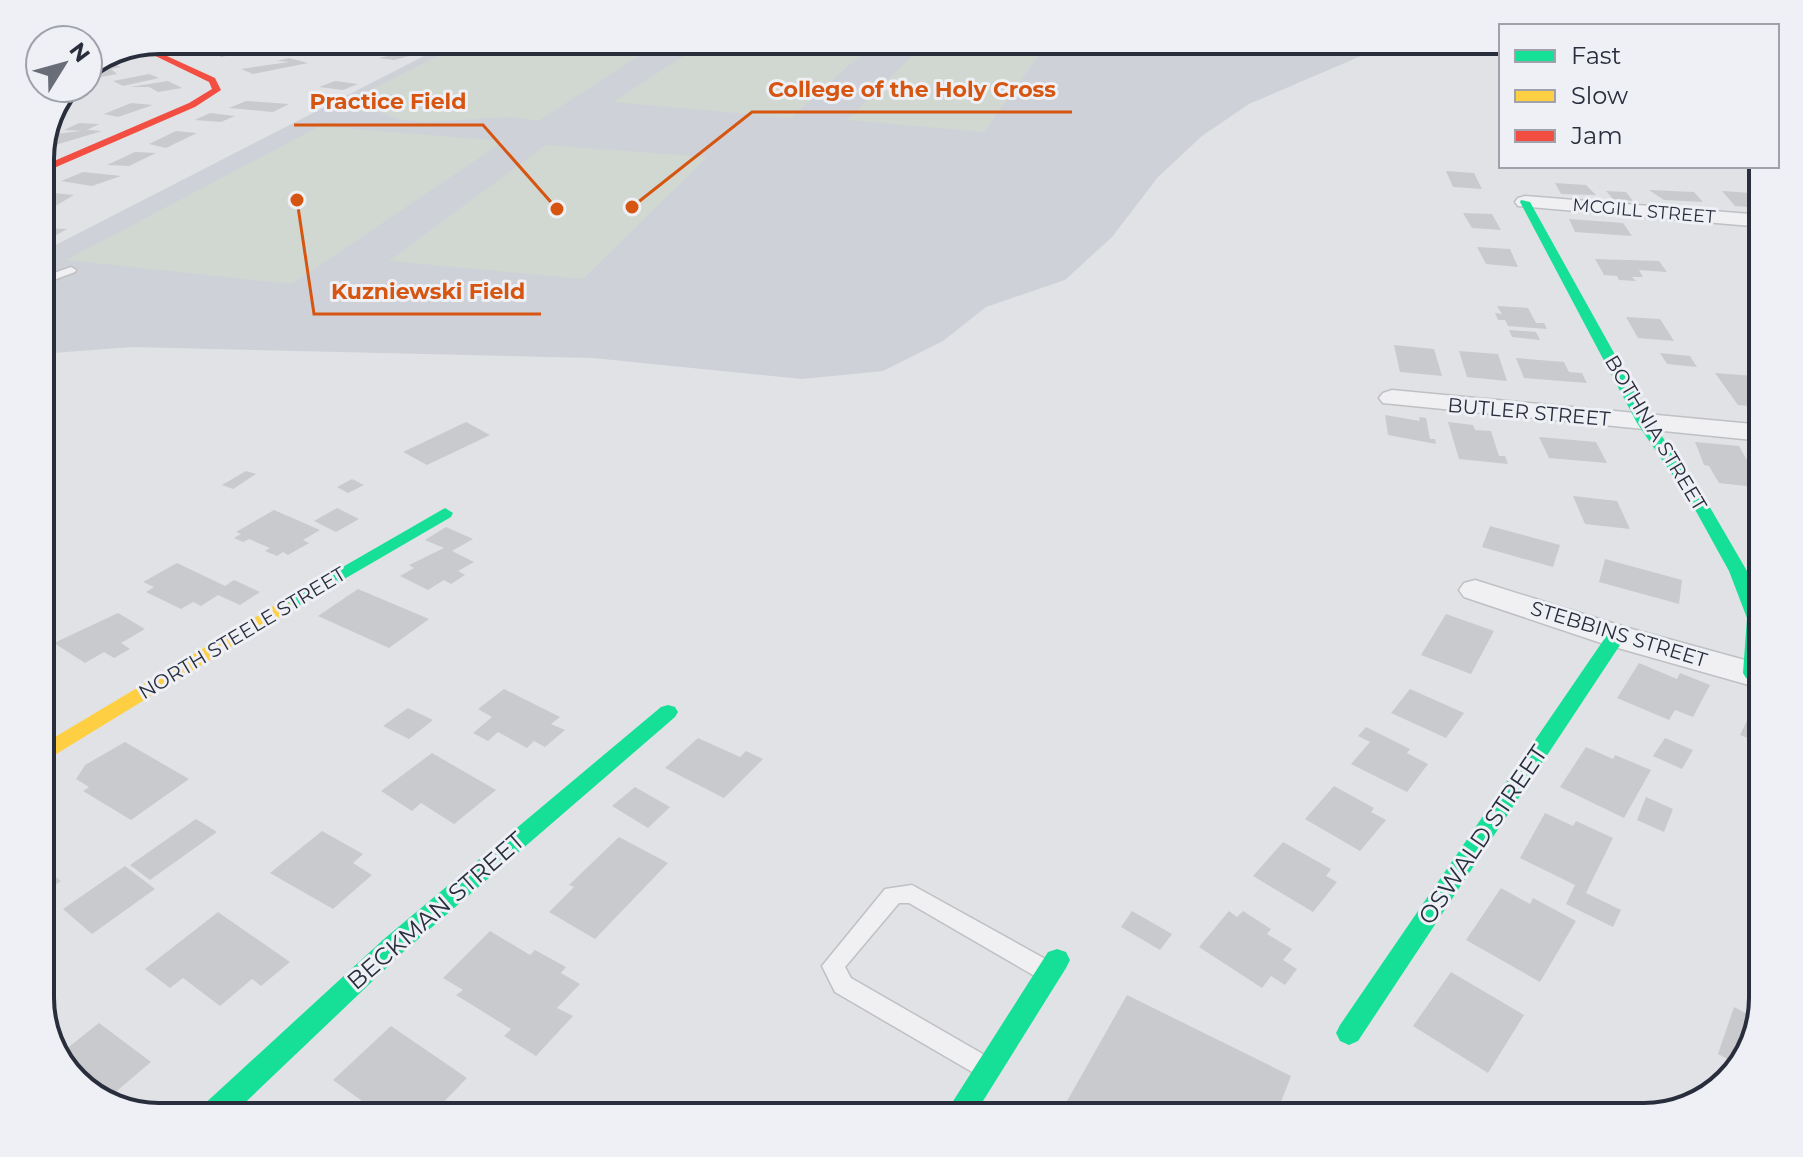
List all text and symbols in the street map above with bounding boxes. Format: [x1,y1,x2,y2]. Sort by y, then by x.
north arrow [24,24,104,104]
legend [1499,24,1779,168]
text: N [63,37,96,67]
text: Fast [1571,41,1622,70]
callout: College of the Holy Cross [752,66,1072,112]
text: College of the Holy Cross [768,76,1056,103]
callout: Practice Field [294,79,483,125]
text: Slow [1571,81,1628,110]
text: Practice Field [310,88,466,115]
text: Jam [1570,121,1623,150]
street label: MCGILL STREET [1572,194,1717,228]
callout: Kuzniewski Field [314,268,541,314]
text: Kuzniewski Field [331,278,525,305]
street label: BOTHNIA STREET [1600,351,1712,516]
street label: BUTLER STREET [1447,393,1612,431]
street label: NORTH STEELE STREET [134,561,350,704]
street label: STEBBINS STREET [1528,596,1711,672]
street label: OSWALD STREET [1412,740,1553,930]
street label: BECKMAN STREET [341,826,530,996]

